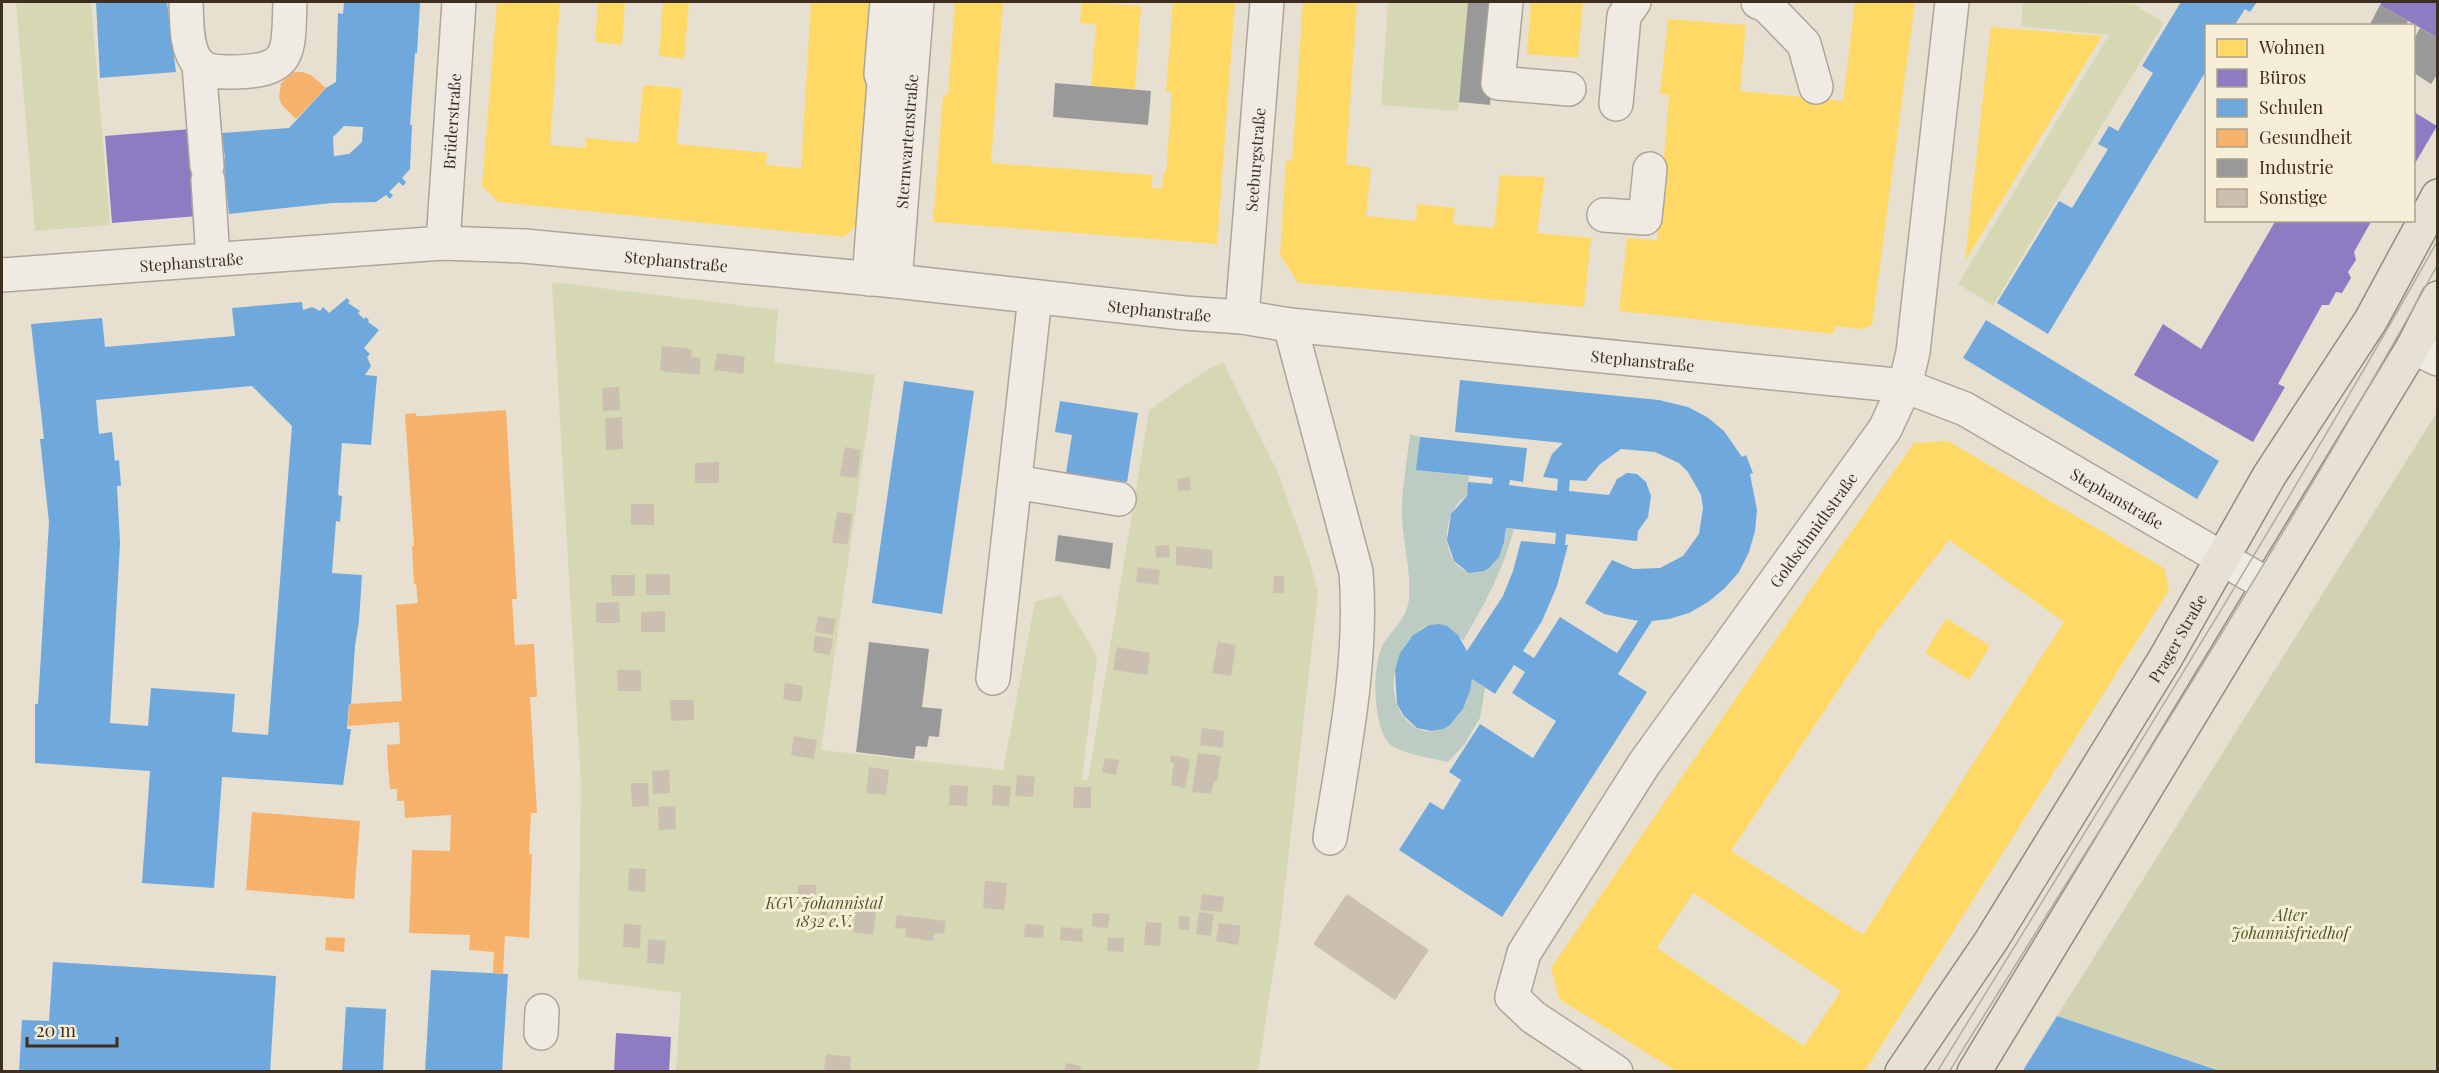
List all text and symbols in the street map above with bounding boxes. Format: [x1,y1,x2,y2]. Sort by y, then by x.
legend [2205,24,2415,222]
text: Wohnen [2258,35,2325,59]
text: Büros [2259,65,2306,89]
street label: Brüderstraße [437,73,465,170]
street label: Sternwartenstraße [890,73,922,210]
text: Schulen [2259,95,2324,119]
street label: Seeburgstraße [1240,107,1269,212]
text: Gesundheit [2259,125,2352,149]
text: Industrie [2259,155,2334,179]
text: Sonstige [2259,185,2327,209]
street label: Stephanstraße [623,245,729,276]
street label: Stephanstraße [139,247,244,275]
street label: Stephanstraße [1107,294,1212,325]
street label: Stephanstraße [1590,344,1696,376]
street label: Stephanstraße [2067,462,2168,533]
street label: Goldschmidtstraße [1764,468,1861,591]
street label: Prager Straße [2143,590,2210,686]
park label: KGV Johannistal 1832 e.V. [764,892,883,931]
park label: Alter Johannisfriedhof [2231,904,2352,943]
scale bar [27,1010,117,1048]
text: 20 m [36,1018,76,1042]

